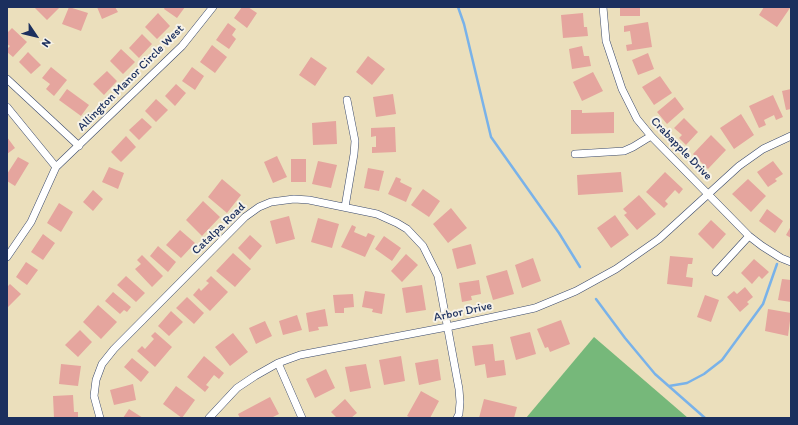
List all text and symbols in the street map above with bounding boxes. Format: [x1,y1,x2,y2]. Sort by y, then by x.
north arrow [16,16,56,56]
street label: Allington Manor Circle West [75,22,187,134]
text: N [39,36,54,50]
street label: Crabapple Drive [647,114,715,184]
street label: Catalpa Road [189,200,249,258]
street label: Arbor Drive [432,299,494,325]

